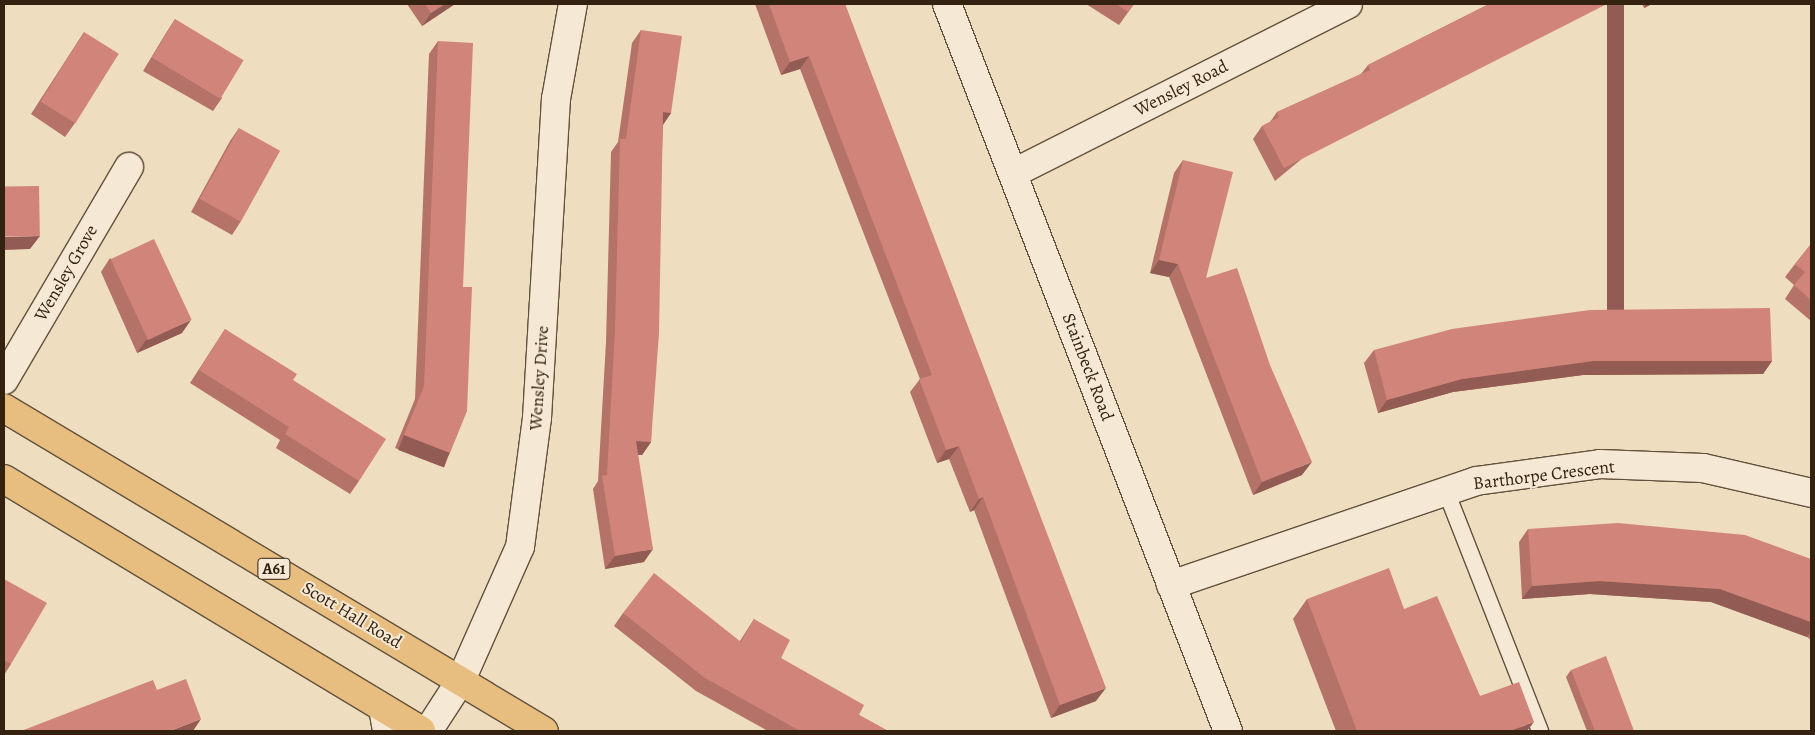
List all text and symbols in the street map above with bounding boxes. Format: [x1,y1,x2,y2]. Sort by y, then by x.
street label: Wensley Road [1131,55,1231,121]
street label: Wensley Grove [30,221,102,325]
street label: Stainbeck Road [1058,310,1118,424]
street label: Wensley Drive [525,325,553,431]
street label: Barthorpe Crescent [1472,456,1616,494]
road number: A61 [256,556,292,582]
street label: Scott Hall Road [298,577,406,653]

